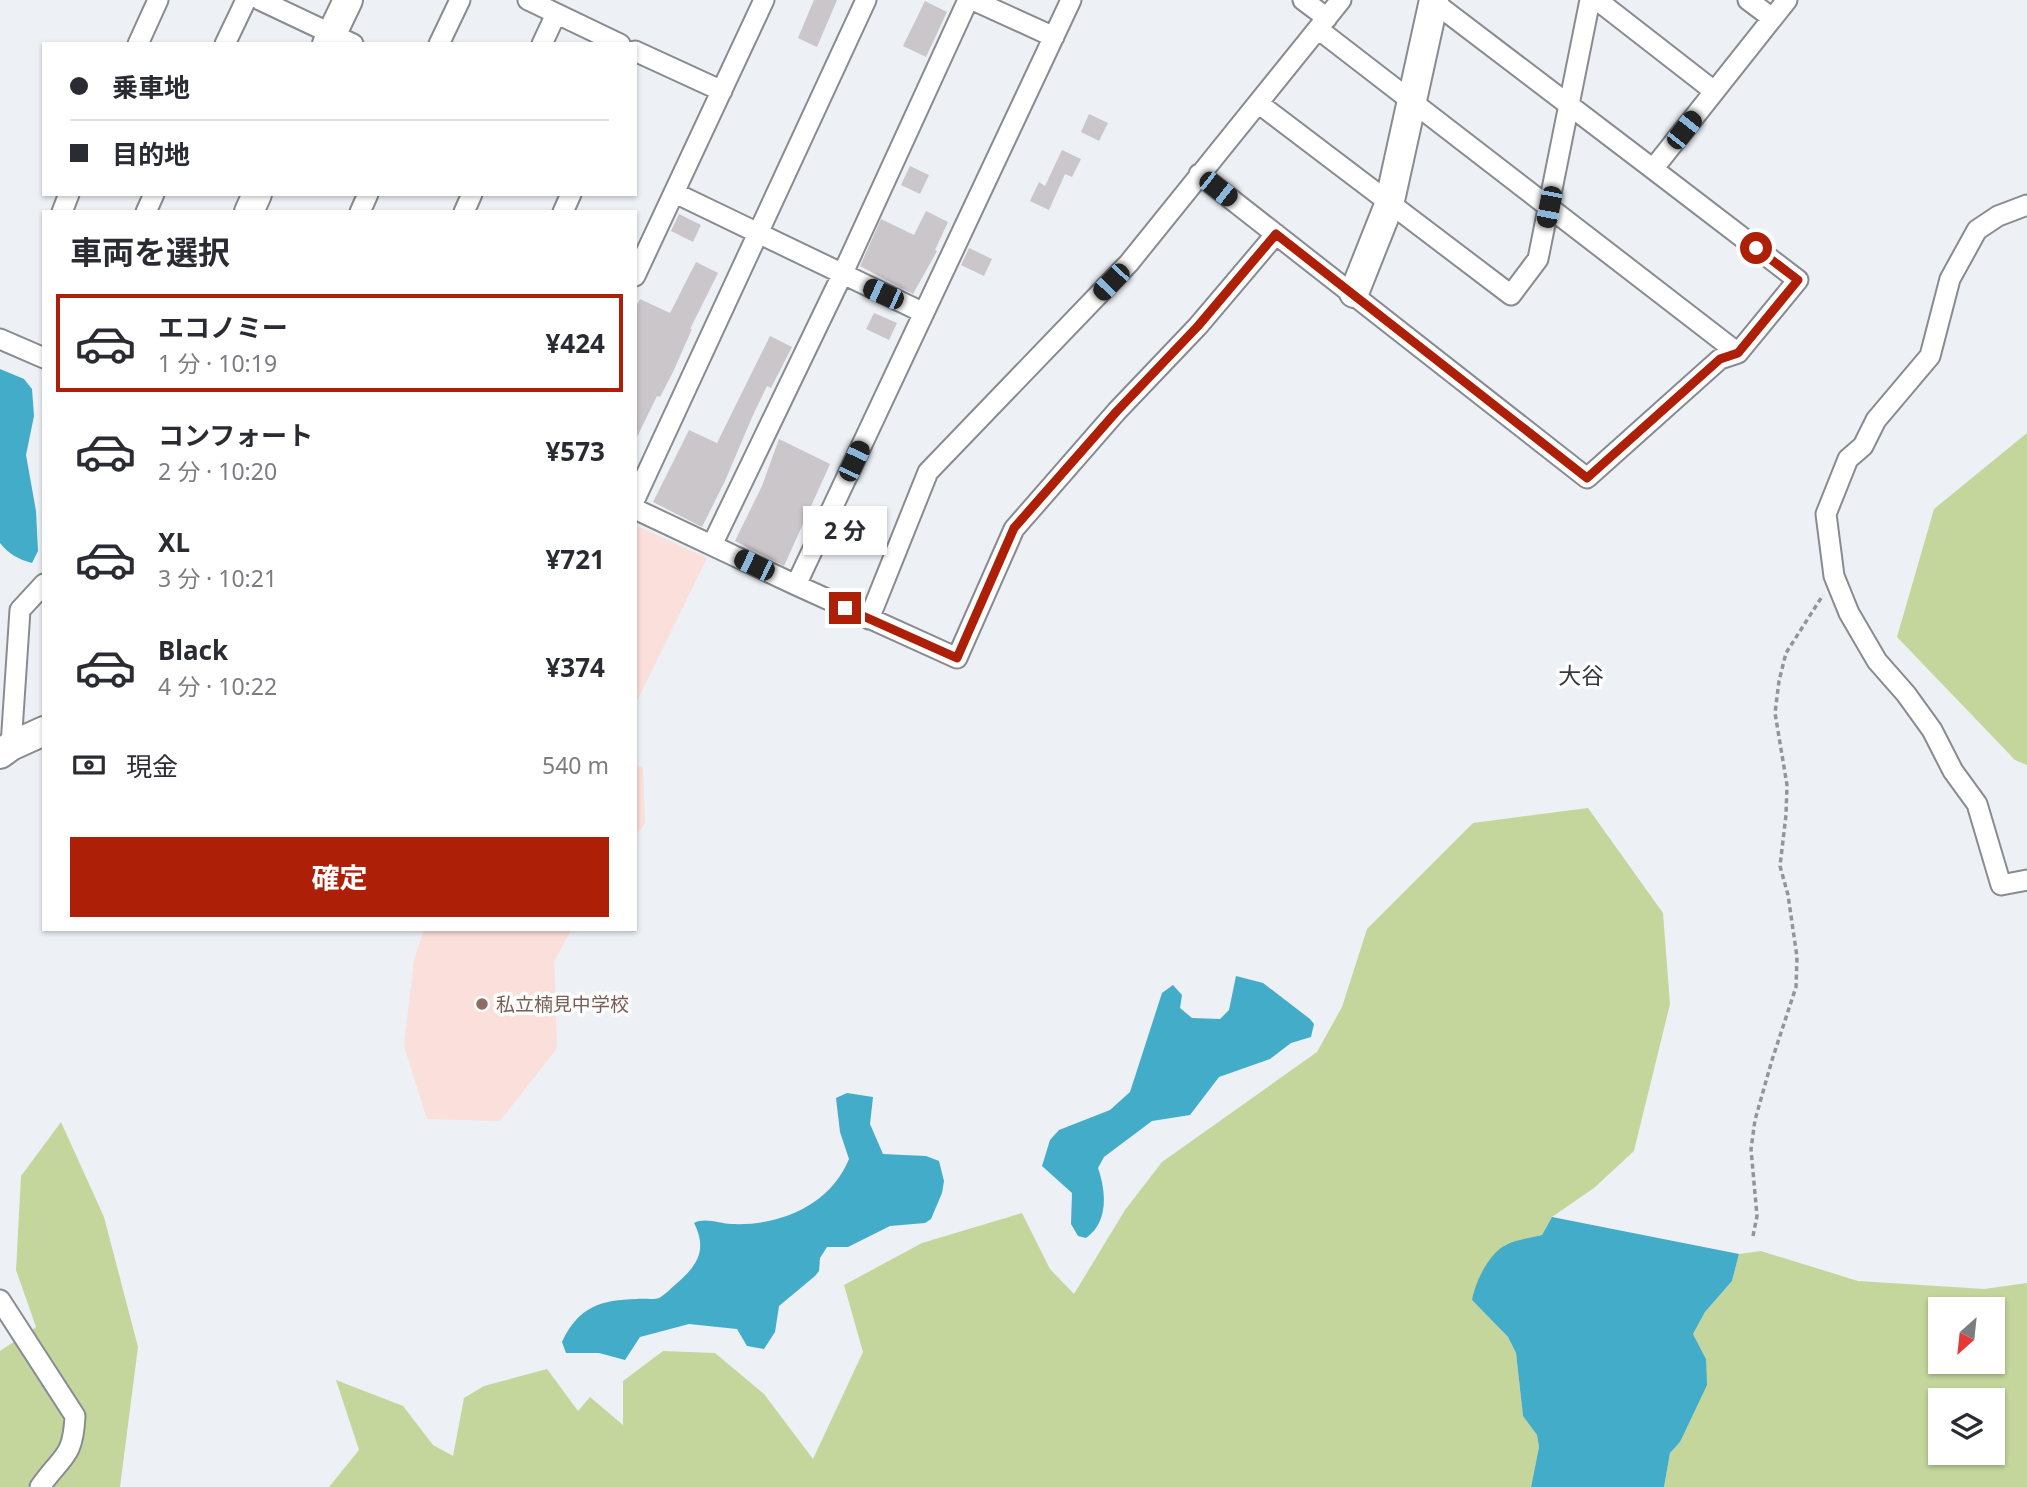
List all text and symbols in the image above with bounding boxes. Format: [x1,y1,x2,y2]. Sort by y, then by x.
text: 乗車地 [112,69,190,105]
car [1663,107,1706,153]
text: 目的地 [112,136,190,172]
car [1195,168,1242,210]
car [1535,184,1564,230]
text: 車両を選択 [70,230,230,273]
route start [1740,232,1772,264]
car [1089,260,1134,304]
car [860,276,907,312]
text: エコノミー [158,309,288,345]
icon: car [74,312,137,375]
text: ¥424 [546,325,605,361]
text: 1 分 · 10:19 [158,347,277,379]
text: コンフォート [158,417,313,453]
icon: car [74,420,137,483]
text: ¥573 [546,433,605,469]
car [836,438,873,484]
text: 2 分 · 10:20 [158,455,277,487]
callout: 2 分 [803,506,887,556]
text: 2 分 [824,514,866,546]
text: XL [158,524,190,560]
icon: car [74,528,137,591]
text: ¥721 [546,541,605,577]
car [731,546,778,584]
text: 3 分 · 10:21 [158,562,277,594]
route end [829,592,861,624]
text: Black [158,632,228,668]
icon: car [74,636,137,699]
text: ¥374 [546,649,605,685]
district label: 大谷 [1558,659,1604,691]
text: 4 分 · 10:22 [158,670,277,702]
icon: cash [70,746,108,784]
text: 現金 [126,748,178,784]
text: 540 m [542,749,609,781]
button: 確定 [70,837,609,917]
place label: 私立楠見中学校 [496,991,629,1017]
marker: 私立楠見中学校 [474,996,490,1012]
north arrow [1928,1297,2006,1374]
map controls [1928,1297,2005,1465]
button: layers [1928,1388,2005,1465]

